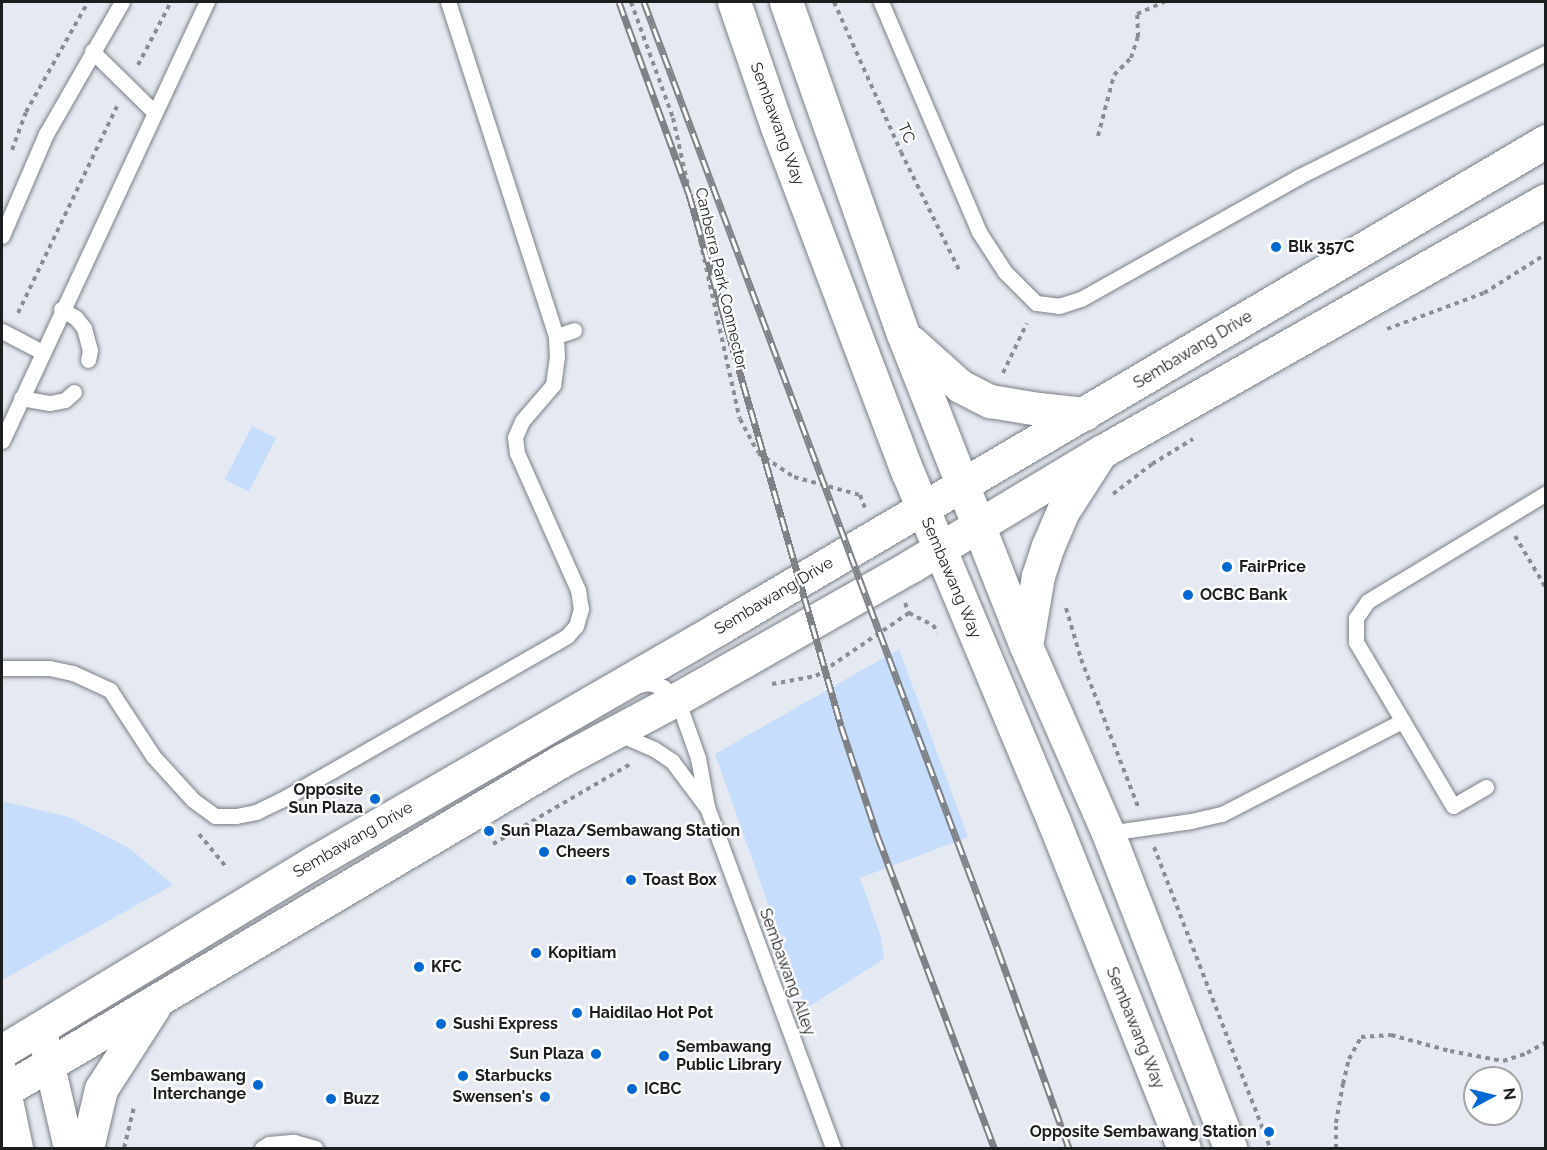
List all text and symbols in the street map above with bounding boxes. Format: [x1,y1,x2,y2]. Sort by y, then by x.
street label: Sembawang Way [746,60,808,188]
street label: TC [893,120,919,146]
street label: Canberra Park Connector [691,186,751,372]
place label: Blk 357C [1288,237,1354,257]
marker: Blk 357C [1269,240,1283,254]
street label: Sembawang Drive [1130,307,1256,393]
street label: Sembawang Way [917,514,985,642]
street label: Sembawang Drive [711,553,837,639]
place label: FairPrice [1239,557,1306,577]
marker: FairPrice [1220,560,1234,574]
place label: OCBC Bank [1200,585,1287,605]
marker: OCBC Bank [1181,588,1195,602]
place label: Opposite Sun Plaza [289,780,363,818]
marker: Opposite Sun Plaza [368,792,382,806]
street label: Sembawang Drive [290,798,416,882]
place label: Sun Plaza/Sembawang Station [501,821,740,841]
marker: Sun Plaza/Sembawang Station [482,824,496,838]
place label: Cheers [556,842,610,862]
marker: Cheers [537,845,551,859]
place label: Toast Box [643,870,717,890]
marker: Toast Box [624,873,638,887]
street label: Sembawang Alley [755,906,819,1038]
place label: Kopitiam [548,943,616,963]
marker: Kopitiam [529,946,543,960]
place label: KFC [431,957,462,977]
marker: KFC [412,960,426,974]
street label: Sembawang Way [1102,964,1168,1092]
place label: Haidilao Hot Pot [589,1003,713,1023]
marker: Haidilao Hot Pot [570,1006,584,1020]
place label: Sushi Express [453,1014,558,1034]
marker: Sushi Express [434,1017,448,1031]
place label: Sembawang Public Library [676,1037,782,1075]
place label: Sun Plaza [510,1044,584,1064]
marker: Sun Plaza [589,1047,603,1061]
marker: Sembawang Public Library [657,1049,671,1063]
place label: Sembawang Interchange [150,1066,246,1104]
place label: Starbucks [475,1066,552,1086]
north arrow [1463,1066,1523,1126]
marker: Starbucks [456,1069,470,1083]
marker: Sembawang Interchange [251,1078,265,1092]
place label: ICBC [644,1079,681,1099]
marker: ICBC [625,1082,639,1096]
place label: Swensen's [453,1087,533,1107]
text: N [1499,1087,1520,1101]
place label: Buzz [343,1089,380,1109]
marker: Swensen's [538,1090,552,1104]
marker: Buzz [324,1092,338,1106]
place label: Opposite Sembawang Station [1030,1122,1257,1142]
marker: Opposite Sembawang Station [1262,1125,1276,1139]

